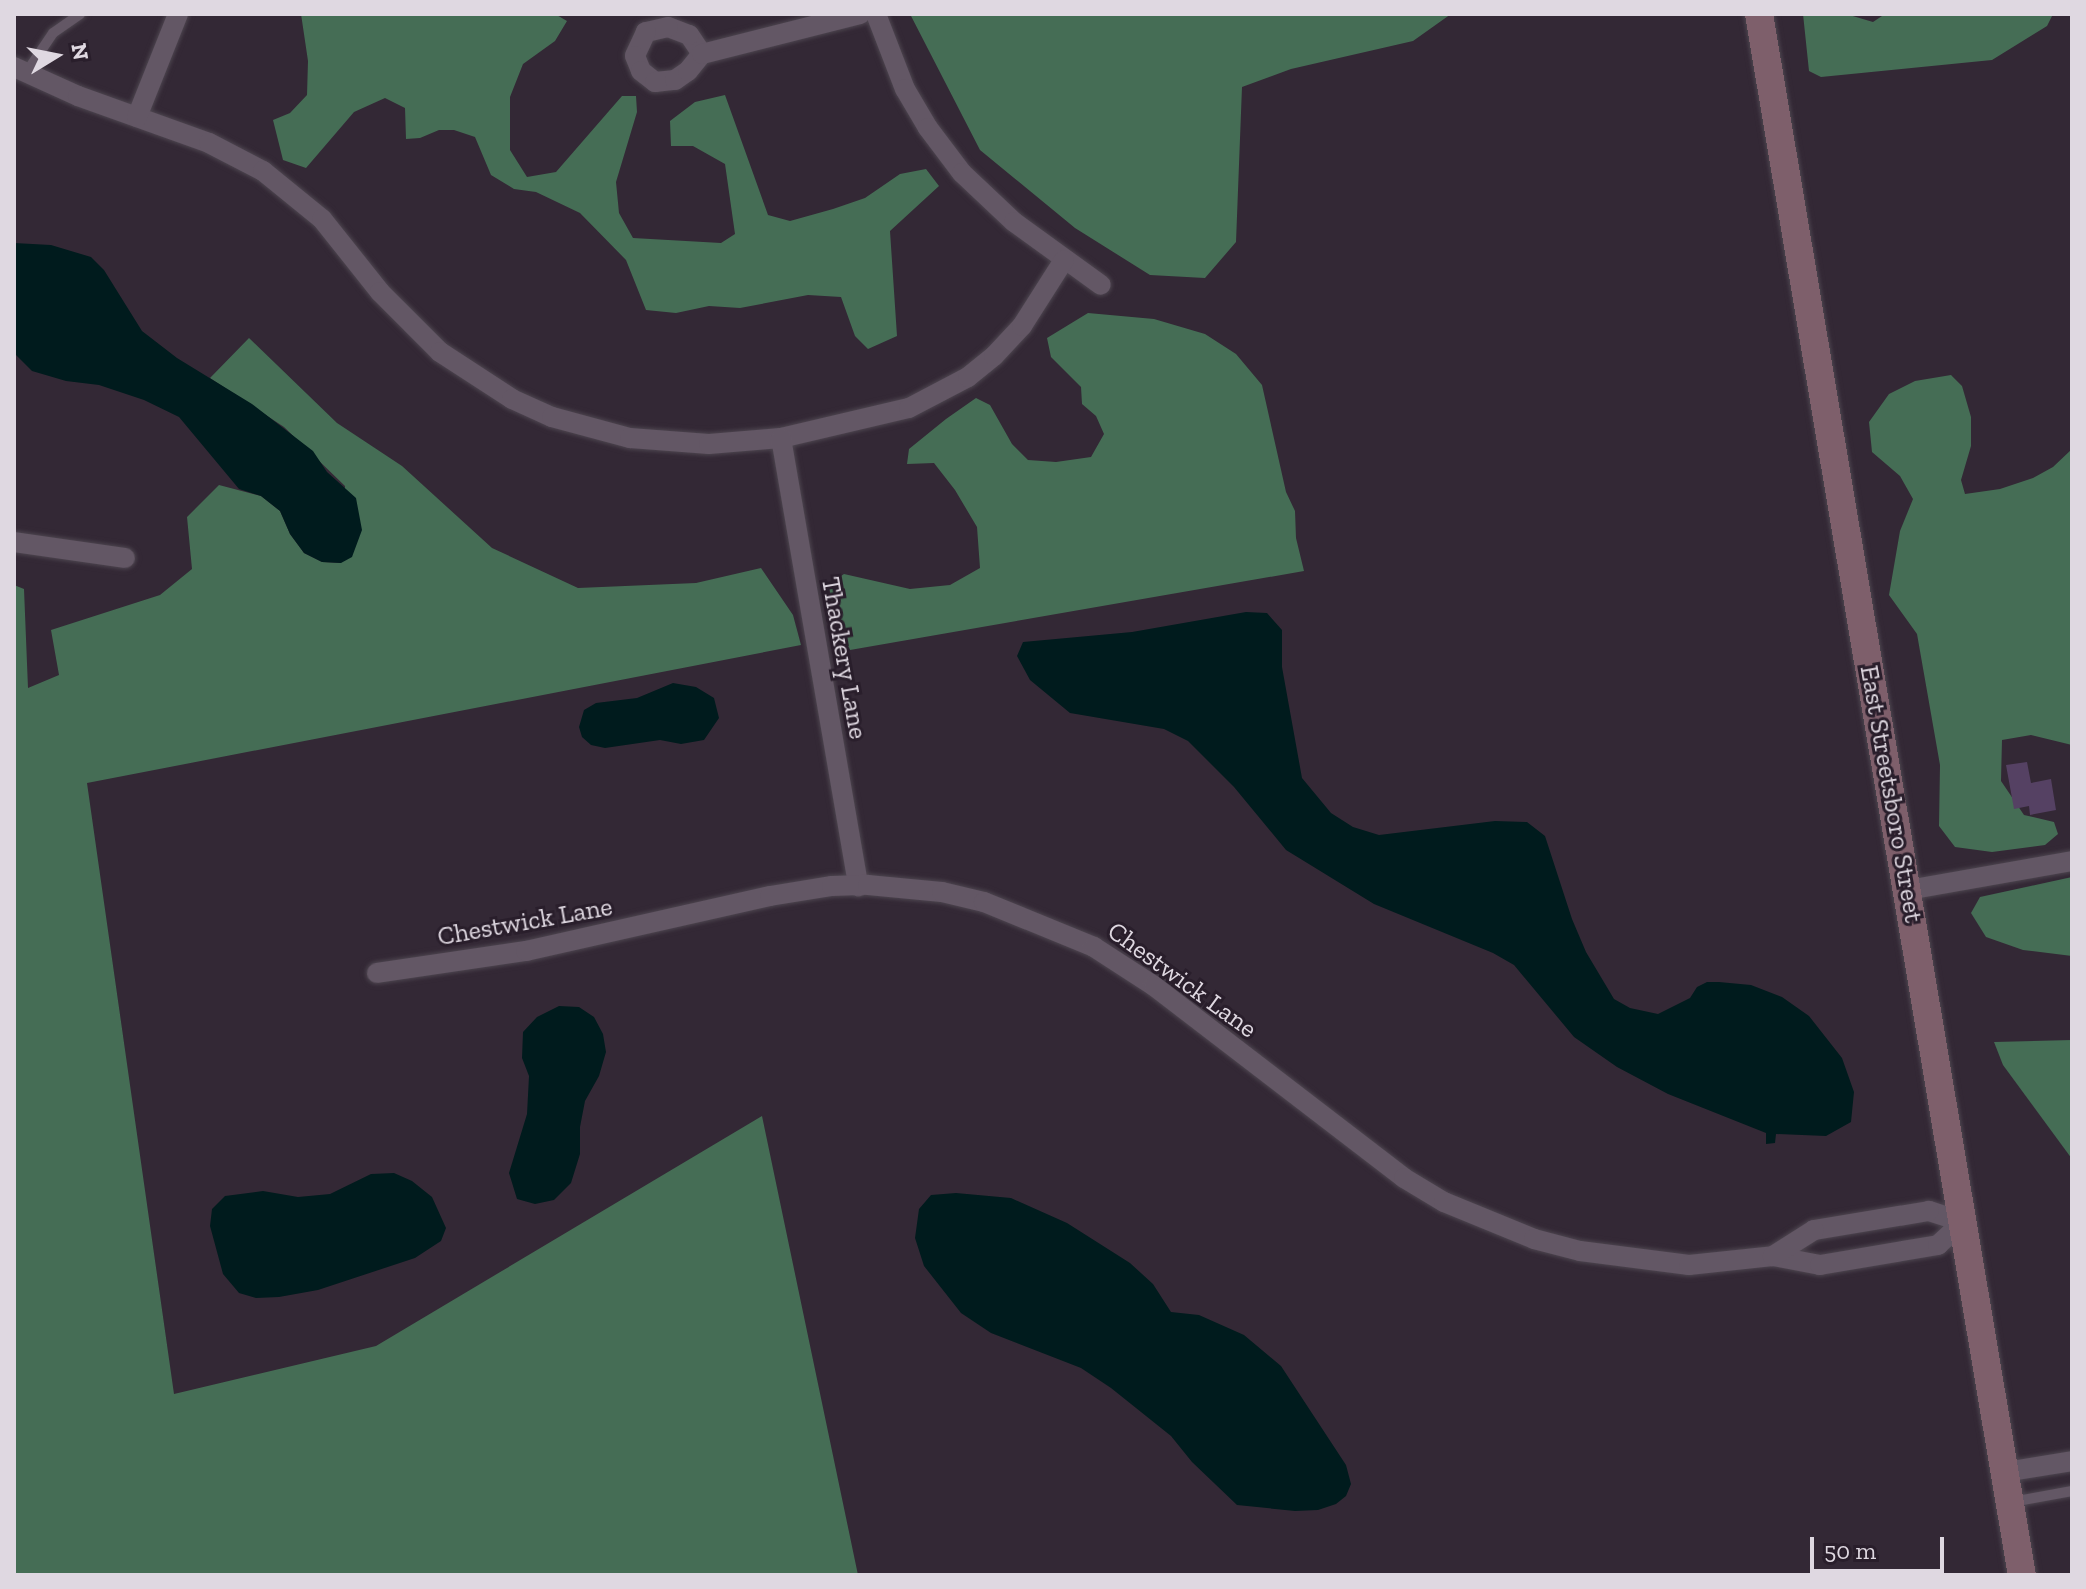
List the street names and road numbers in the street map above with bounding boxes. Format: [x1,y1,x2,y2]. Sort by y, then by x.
street label: Thackery Lane [814,574,874,742]
street label: East Streetsboro Street [1853,663,1929,925]
street label: Chestwick Lane [435,891,615,953]
street label: Chestwick Lane [1101,915,1263,1045]

